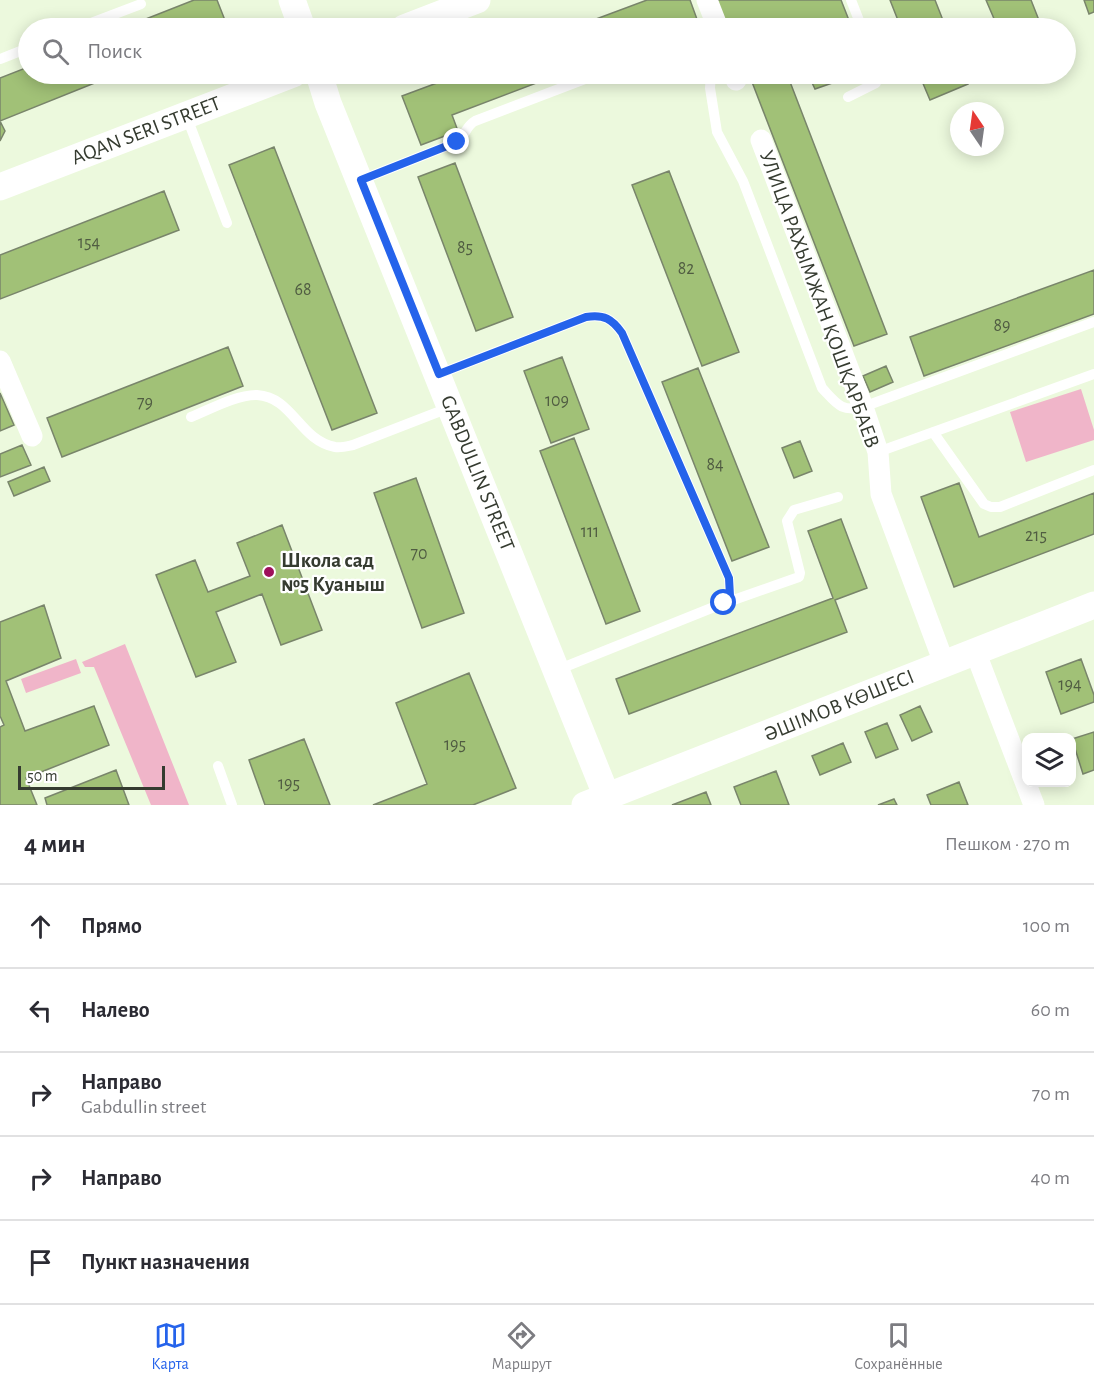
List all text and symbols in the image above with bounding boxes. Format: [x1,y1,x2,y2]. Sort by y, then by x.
search box [18,18,1076,84]
icon: search [39,35,72,68]
text: Поиск [87,40,142,62]
street label: AQAN SERI STREET [69,92,224,169]
north arrow [950,102,1004,156]
route end [443,128,469,154]
street label: УЛИЦА РАХЫМЖАН ҚОШҚАРБАЕВ [756,148,883,451]
house number: 154 [78,234,101,252]
house number: 85 [457,239,473,257]
house number: 82 [678,260,694,278]
house number: 68 [295,281,312,299]
house number: 89 [994,317,1011,335]
street label: GABDULLIN STREET [437,392,518,554]
house number: 109 [545,392,569,410]
house number: 79 [137,394,153,412]
house number: 84 [706,456,724,474]
house number: 111 [581,523,599,541]
house number: 215 [1025,527,1047,545]
house number: 70 [410,545,428,563]
place label: Школа сад №5 Куаныш [281,550,385,595]
marker: Школа сад №5 Куаныш [262,565,276,579]
route start [710,589,736,615]
street label: ӘШІМОВ КӨШЕСІ [761,666,917,745]
house number: 194 [1058,676,1082,694]
map controls [1022,733,1076,787]
button: layers [1022,733,1076,787]
house number: 195 [444,736,466,754]
scale bar [18,763,165,790]
text: 50 m [27,768,58,784]
house number: 195 [278,775,300,793]
text: 4 мин [24,831,86,857]
text: Пешком · 270 m [945,834,1070,854]
icon: ahead [24,910,57,943]
text: Прямо [81,915,142,937]
text: 100 m [1023,916,1070,936]
icon: left [24,994,57,1027]
text: Налево [81,999,150,1021]
text: 60 m [1031,1000,1070,1020]
text: Направо [81,1071,162,1093]
icon: right [24,1078,57,1111]
text: 70 m [1032,1084,1070,1104]
text: Gabdullin street [81,1097,206,1117]
icon: right [24,1162,57,1195]
text: Направо [81,1167,162,1189]
text: 40 m [1031,1168,1070,1188]
icon: arrive [24,1246,57,1279]
text: Пункт назначения [81,1251,250,1273]
tab: Карта [151,1319,189,1374]
tab: Маршрут [491,1319,552,1374]
tab: Сохранённые [854,1319,943,1374]

